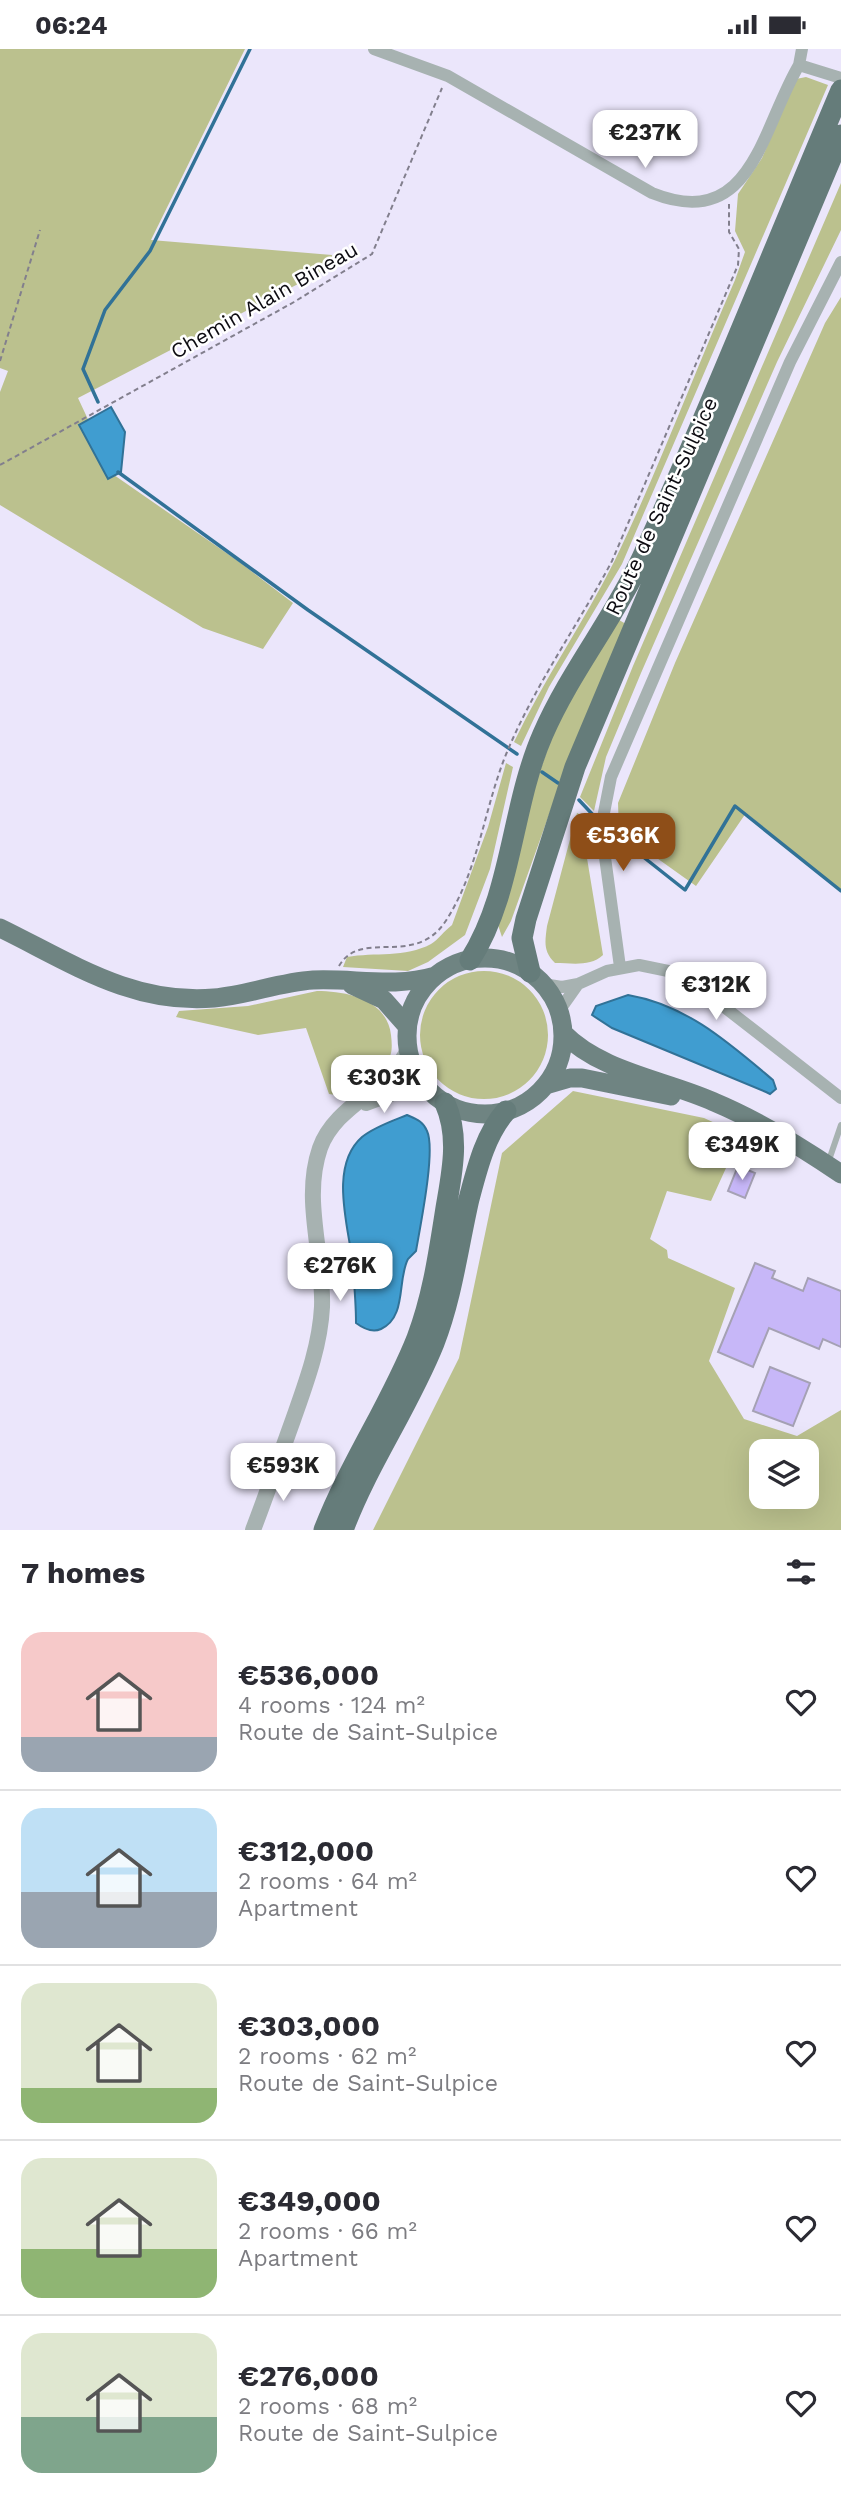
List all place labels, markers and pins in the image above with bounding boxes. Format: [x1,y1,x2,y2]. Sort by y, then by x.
pin: €237K [596,110,694,170]
pin: €536K [574,813,672,873]
pin: €312K [667,963,765,1022]
pin: €303K [335,1055,433,1115]
pin: €349K [693,1123,791,1182]
pin: €276K [291,1243,389,1303]
pin: €593K [234,1443,332,1503]

